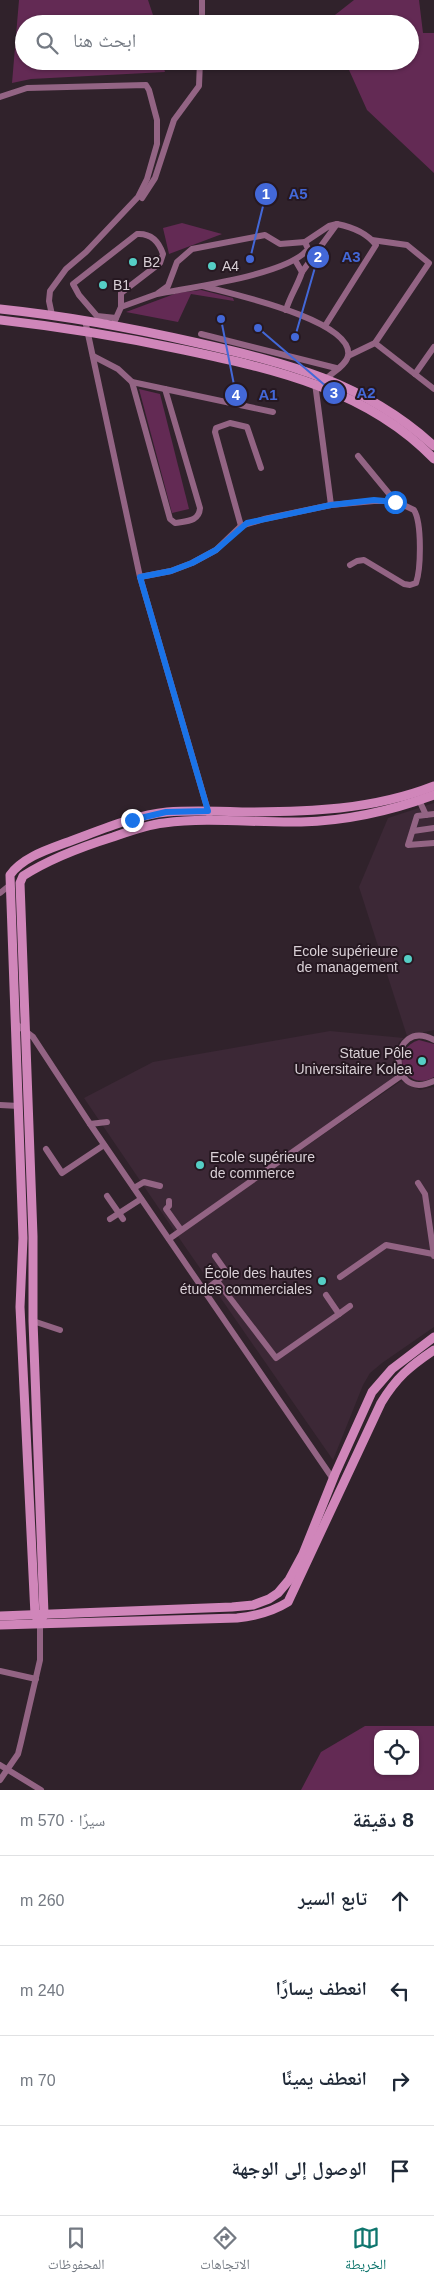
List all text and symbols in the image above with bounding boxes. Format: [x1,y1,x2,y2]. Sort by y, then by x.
search box [15,15,419,70]
icon: search [33,29,61,57]
text: ابحث هنا [73,30,136,51]
callout: A5 [253,179,318,209]
text: 1 [262,185,270,202]
text: A5 [288,185,308,202]
callout: A3 [306,242,370,272]
text: 2 [314,248,322,265]
text: A3 [341,248,361,265]
place label: B2 [143,254,160,270]
marker: B2 [127,256,139,268]
place label: A4 [222,258,239,274]
marker: A4 [206,260,218,272]
place label: B1 [113,277,130,293]
marker: B1 [97,279,109,291]
callout: A2 [321,378,385,408]
callout: A1 [224,380,288,410]
text: 3 [330,384,338,401]
text: A2 [356,384,376,401]
text: 4 [232,386,241,403]
text: A1 [258,386,278,403]
route start [384,491,407,514]
route end [121,809,144,832]
place label: Ecole supérieure de management [293,943,398,975]
marker: Ecole supérieure de management [402,953,414,965]
place label: Statue Pôle Universitaire Kolea [295,1045,412,1077]
marker: Statue Pôle Universitaire Kolea [416,1055,428,1067]
place label: Ecole supérieure de commerce [210,1149,315,1181]
marker: Ecole supérieure de commerce [194,1159,206,1171]
place label: École des hautes études commerciales [180,1265,312,1297]
marker: École des hautes études commerciales [316,1275,328,1287]
map controls [374,1730,419,1775]
button: locate [374,1730,419,1775]
text: 8 دقيقة [352,1808,414,1831]
text: سيرًا · 570 m [20,1812,105,1829]
icon: ahead [386,1887,414,1915]
text: تابع السير [298,1888,367,1909]
text: 260 m [20,1892,64,1909]
icon: left [386,1977,414,2005]
text: انعطف يسارًا [276,1978,367,1999]
text: 240 m [20,1982,64,1999]
icon: right [386,2067,414,2095]
text: انعطف يمينًا [281,2068,367,2089]
text: 70 m [20,2072,56,2089]
icon: arrive [386,2157,414,2185]
text: الوصول إلى الوجهة [231,2158,367,2179]
tab: المحفوظات [48,2224,105,2278]
tab: الاتجاهات [200,2224,250,2278]
tab: الخريطة [345,2224,386,2278]

